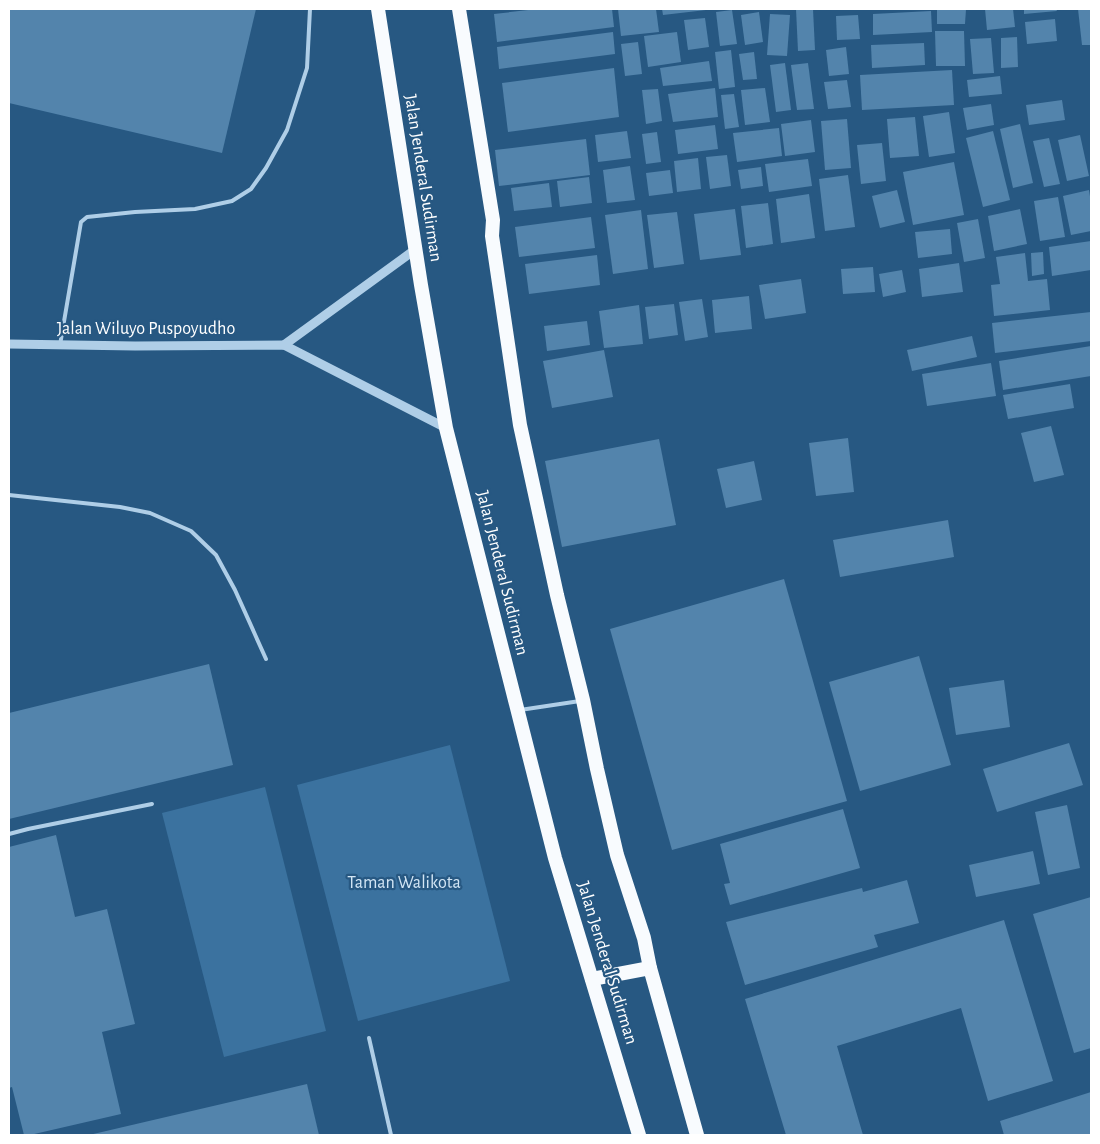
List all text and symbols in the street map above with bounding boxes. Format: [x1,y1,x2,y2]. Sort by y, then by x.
street label: Jalan Jenderal Sudirman [401,93,445,263]
street label: Jalan Wiluyo Puspoyudho [57,320,235,338]
street label: Jalan Jenderal Sudirman [473,489,531,657]
park label: Taman Walikota [347,874,461,892]
street label: Jalan Jenderal Sudirman [574,879,640,1047]

